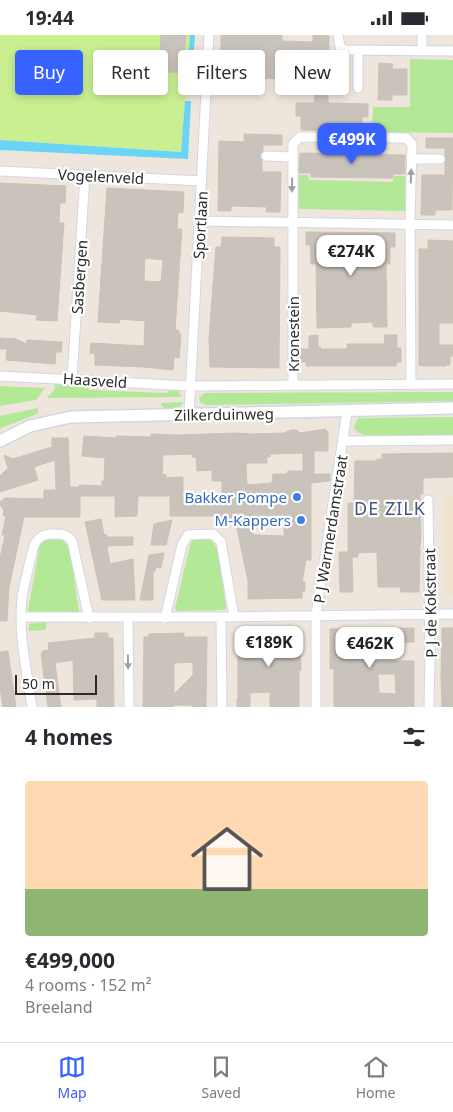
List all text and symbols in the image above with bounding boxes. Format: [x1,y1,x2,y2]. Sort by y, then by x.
text: 19:44 [25,5,74,31]
chip: Buy [15,50,83,95]
chip: Rent [93,50,168,95]
chip: Filters [178,50,265,95]
chip: New [275,50,349,95]
pin: €499K [317,123,387,165]
text: €499K [328,128,376,150]
street label: Vogelenveld [57,164,145,188]
one-way arrow [408,168,416,184]
one-way arrow [288,177,296,193]
street label: Sportlaan [188,190,212,260]
pin: €274K [316,235,386,277]
street label: Sasbergen [66,239,92,315]
text: €274K [327,240,375,262]
street label: Kronestein [283,296,303,372]
street label: Haasveld [62,368,128,392]
street label: Zilkerduinweg [174,403,274,425]
street label: P J Warmerdamstraat [308,453,352,605]
place label: Bakker Pompe [184,487,287,507]
marker: Bakker Pompe [291,491,303,503]
district label: DE ZILK [354,496,426,520]
place label: M-Kappers [215,510,291,530]
marker: M-Kappers [295,514,307,526]
street label: P J de Kokstraat [419,547,441,658]
pin: €189K [234,625,304,668]
pin: €462K [335,627,405,669]
text: €189K [245,631,293,653]
text: €462K [346,632,394,654]
one-way arrow [124,655,132,671]
scale bar [15,672,98,695]
text: 50 m [22,674,55,693]
text: 4 homes [25,723,113,751]
icon: filters [400,723,428,751]
icon: home [182,814,272,904]
text: €499,000 [25,946,115,974]
text: 4 rooms · 152 m² [25,974,151,996]
text: Breeland [25,996,93,1018]
tab: Map [57,1053,87,1102]
tab: Saved [202,1053,241,1102]
tab: Home [356,1053,396,1102]

